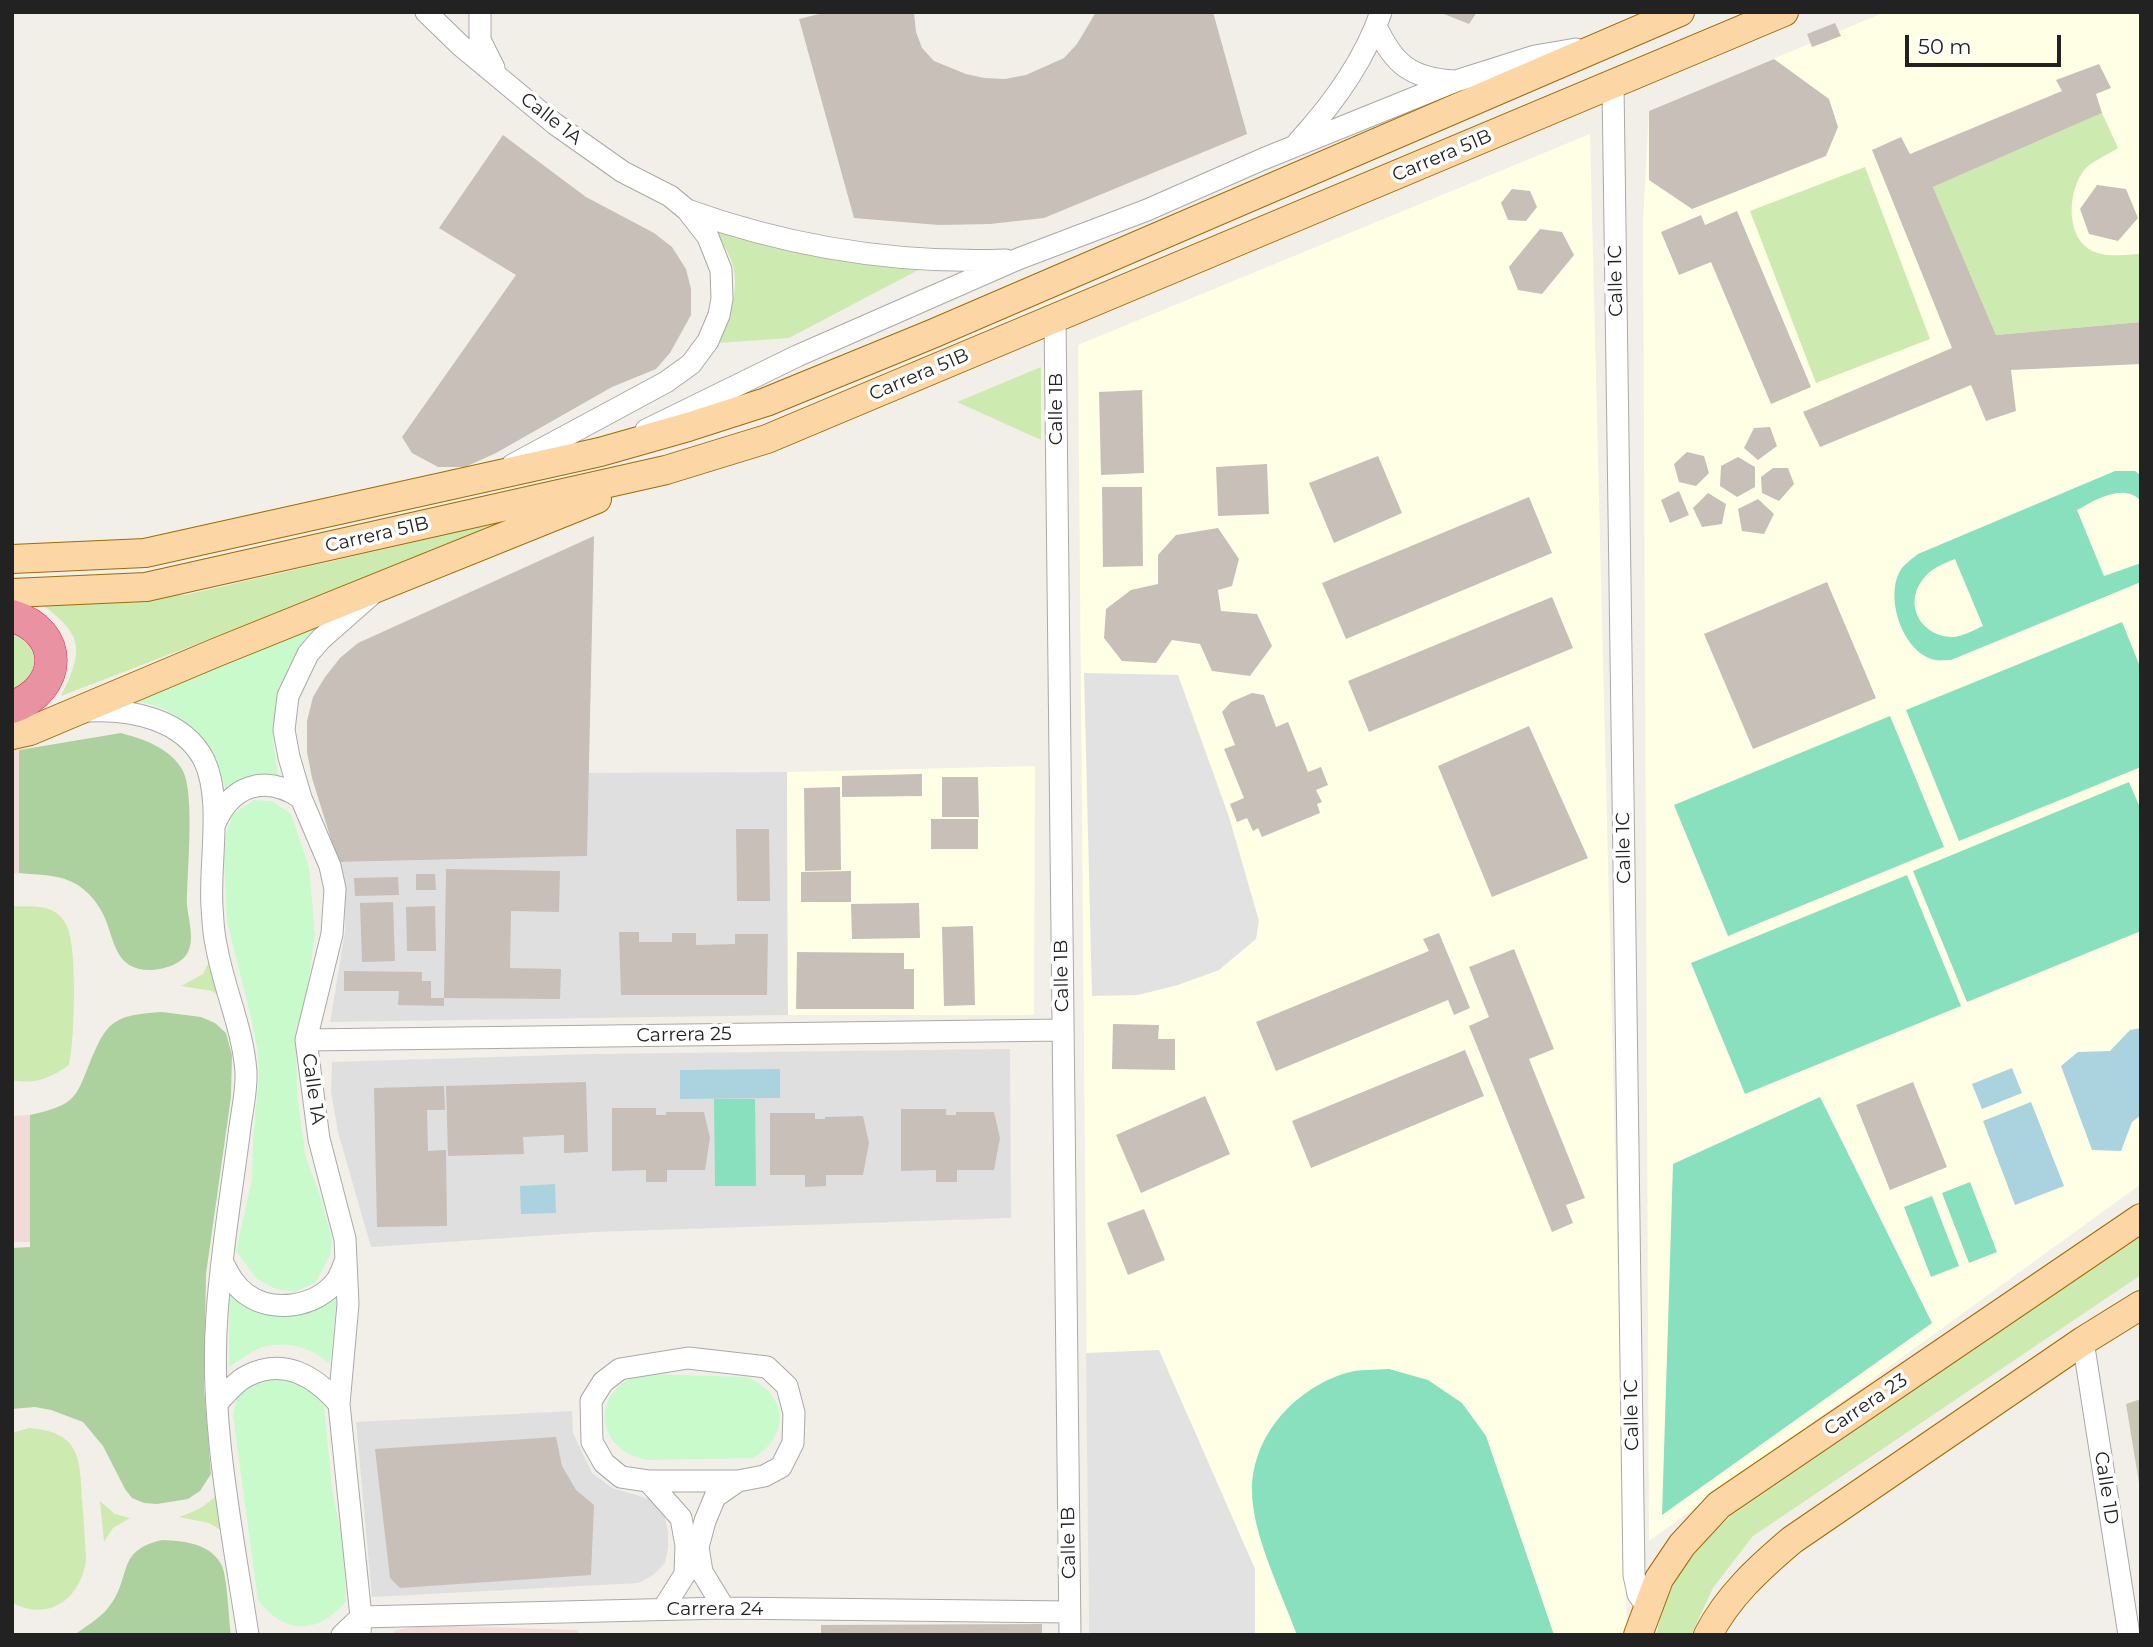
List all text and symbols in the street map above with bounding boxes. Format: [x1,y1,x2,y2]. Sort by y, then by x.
scale bar [1908,21,2064,65]
text: 50 m [1918,34,1972,59]
street label: Calle 1A [516,88,586,150]
street label: Carrera 51B [1389,125,1495,187]
street label: Calle 1C [1604,245,1628,317]
street label: Carrera 51B [866,344,972,406]
street label: Calle 1B [1045,373,1067,445]
street label: Carrera 51B [323,512,431,558]
street label: Calle 1C [1612,812,1636,884]
street label: Calle 1B [1050,940,1074,1012]
street label: Carrera 25 [636,1023,732,1047]
street label: Calle 1A [297,1052,329,1126]
street label: Carrera 23 [1820,1369,1912,1441]
street label: Calle 1C [1620,1379,1644,1451]
street label: Calle 1D [2089,1450,2123,1526]
street label: Calle 1B [1057,1507,1081,1579]
street label: Carrera 24 [667,1598,763,1620]

